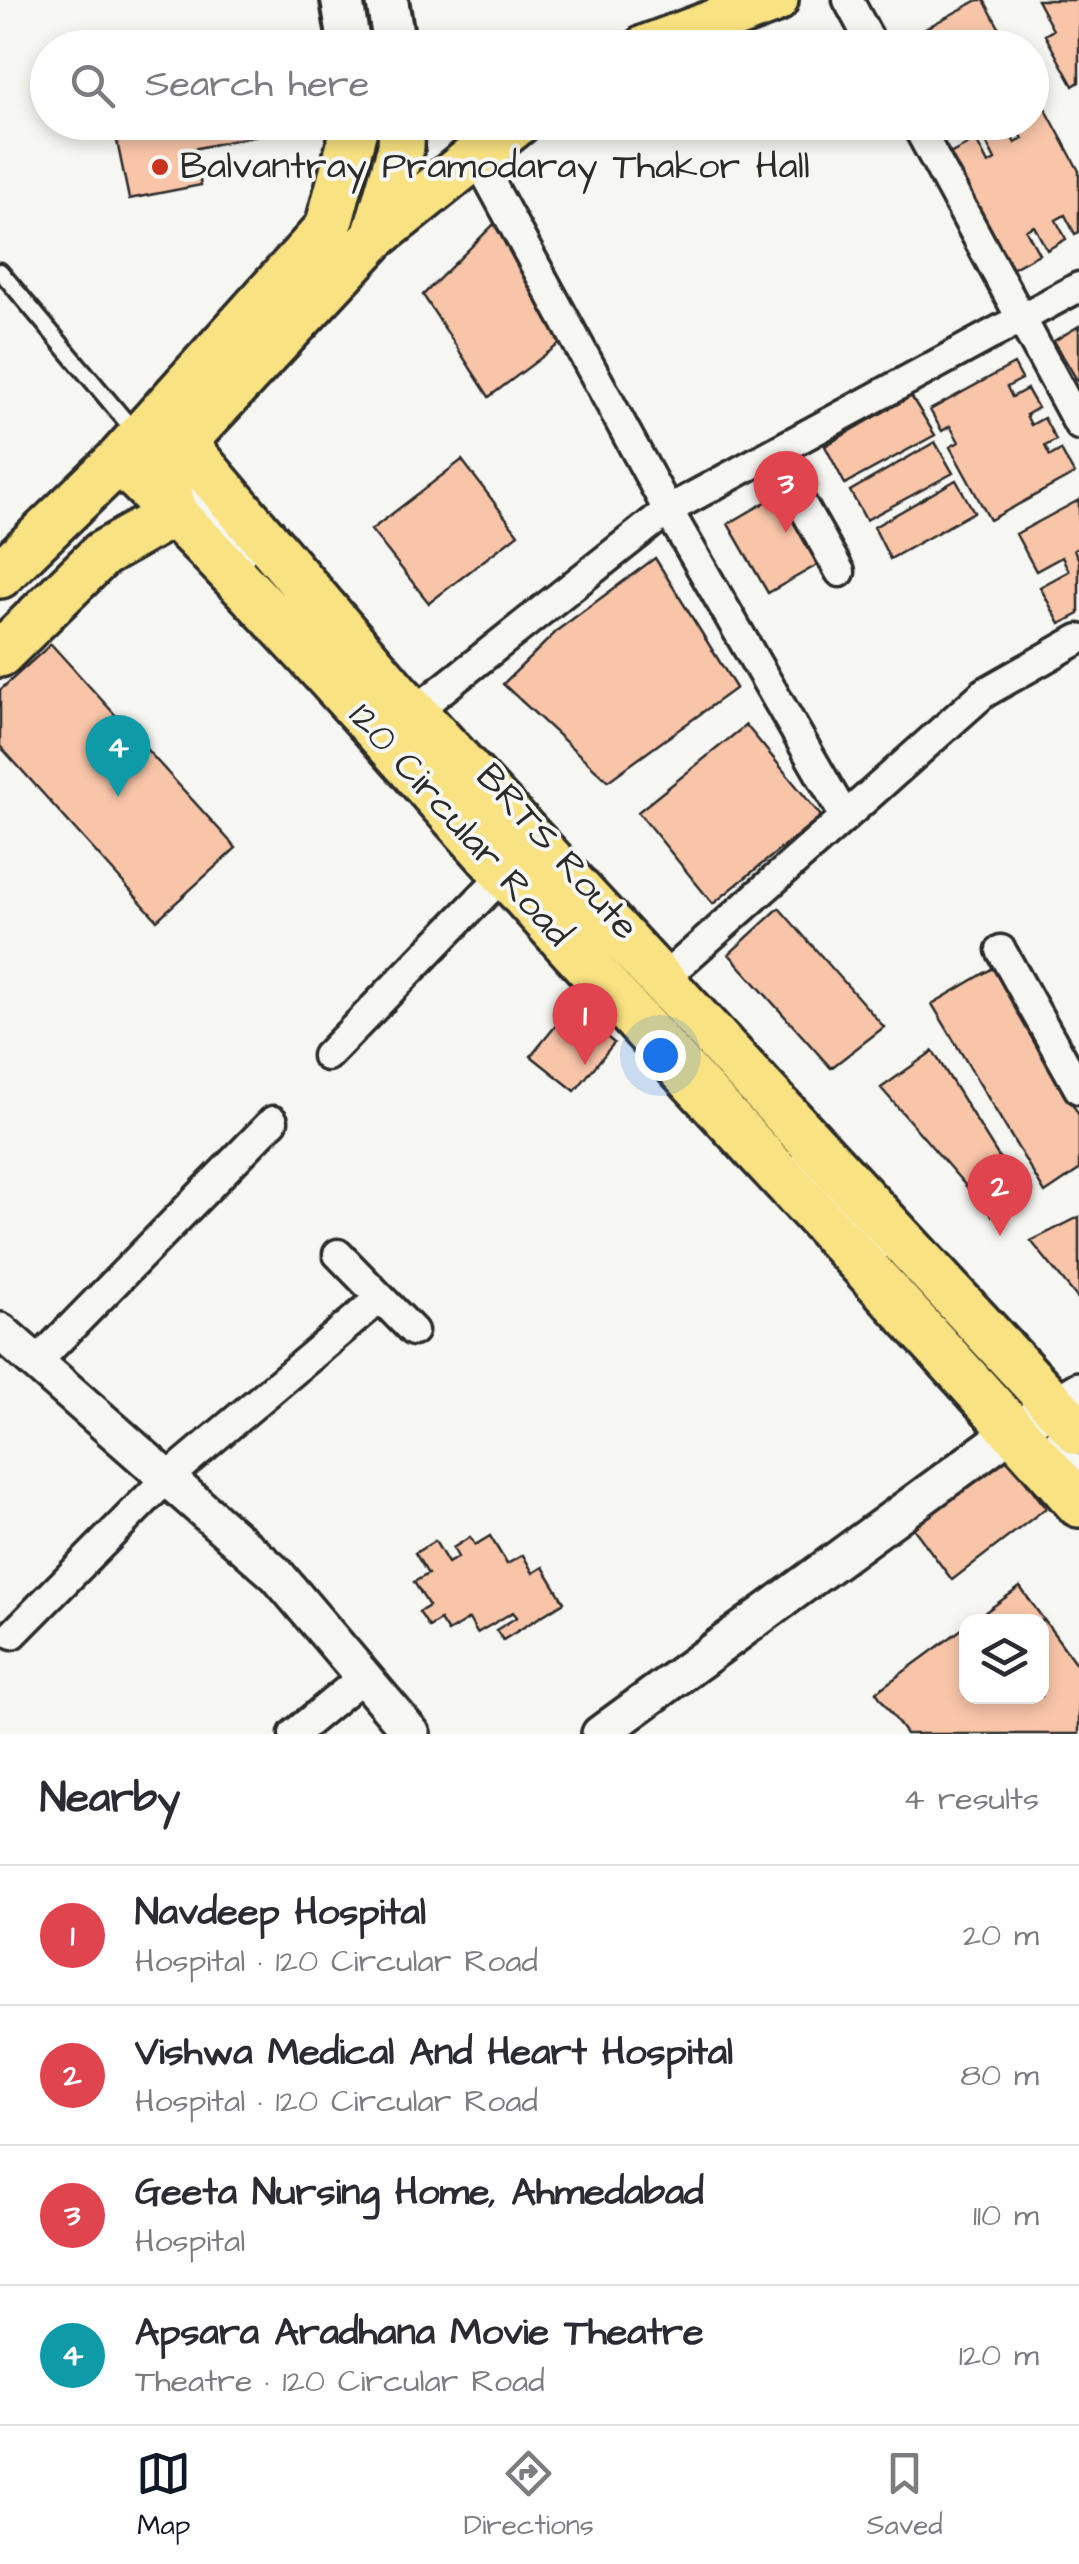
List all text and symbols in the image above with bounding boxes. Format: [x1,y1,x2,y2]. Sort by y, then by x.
search box [30,30,1049,140]
icon: search [65,58,120,113]
text: Search here [145,59,369,111]
place label: Balvantray Pramodaray Thakor Hall [180,141,810,194]
marker: Balvantray Pramodaray Thakor Hall [149,156,171,178]
pin: 3 [754,450,818,533]
street label: 120 Circular Road [336,692,584,958]
pin: 4 [86,714,150,797]
street label: BRTS Route [464,752,650,952]
pin: 1 [552,982,618,1065]
your location [635,1030,686,1081]
pin: 2 [968,1154,1032,1236]
map controls [959,1614,1049,1704]
button: layers [959,1614,1049,1704]
text: Nearby [40,1770,180,1828]
text: 4 results [903,1777,1039,1822]
text: Navdeep Hospital [135,1887,426,1939]
text: 1 [70,1913,75,1958]
text: 20 m [963,1913,1039,1958]
text: Hospital · 120 Circular Road [135,1939,538,1984]
text: Vishwa Medical And Heart Hospital [135,2027,733,2079]
text: 2 [63,2053,82,2098]
text: 80 m [960,2053,1039,2098]
text: Hospital · 120 Circular Road [135,2079,538,2124]
text: Geeta Nursing Home, Ahmedabad [135,2167,704,2219]
text: 3 [64,2193,81,2238]
text: 110 m [973,2193,1039,2238]
text: Hospital [135,2219,245,2264]
text: Apsara Aradhana Movie Theatre [135,2307,704,2359]
text: 4 [62,2333,83,2378]
text: 120 m [959,2333,1039,2378]
text: Theatre · 120 Circular Road [135,2359,545,2404]
tab: Map [136,2446,191,2545]
tab: Directions [464,2446,594,2545]
tab: Saved [866,2446,943,2545]

